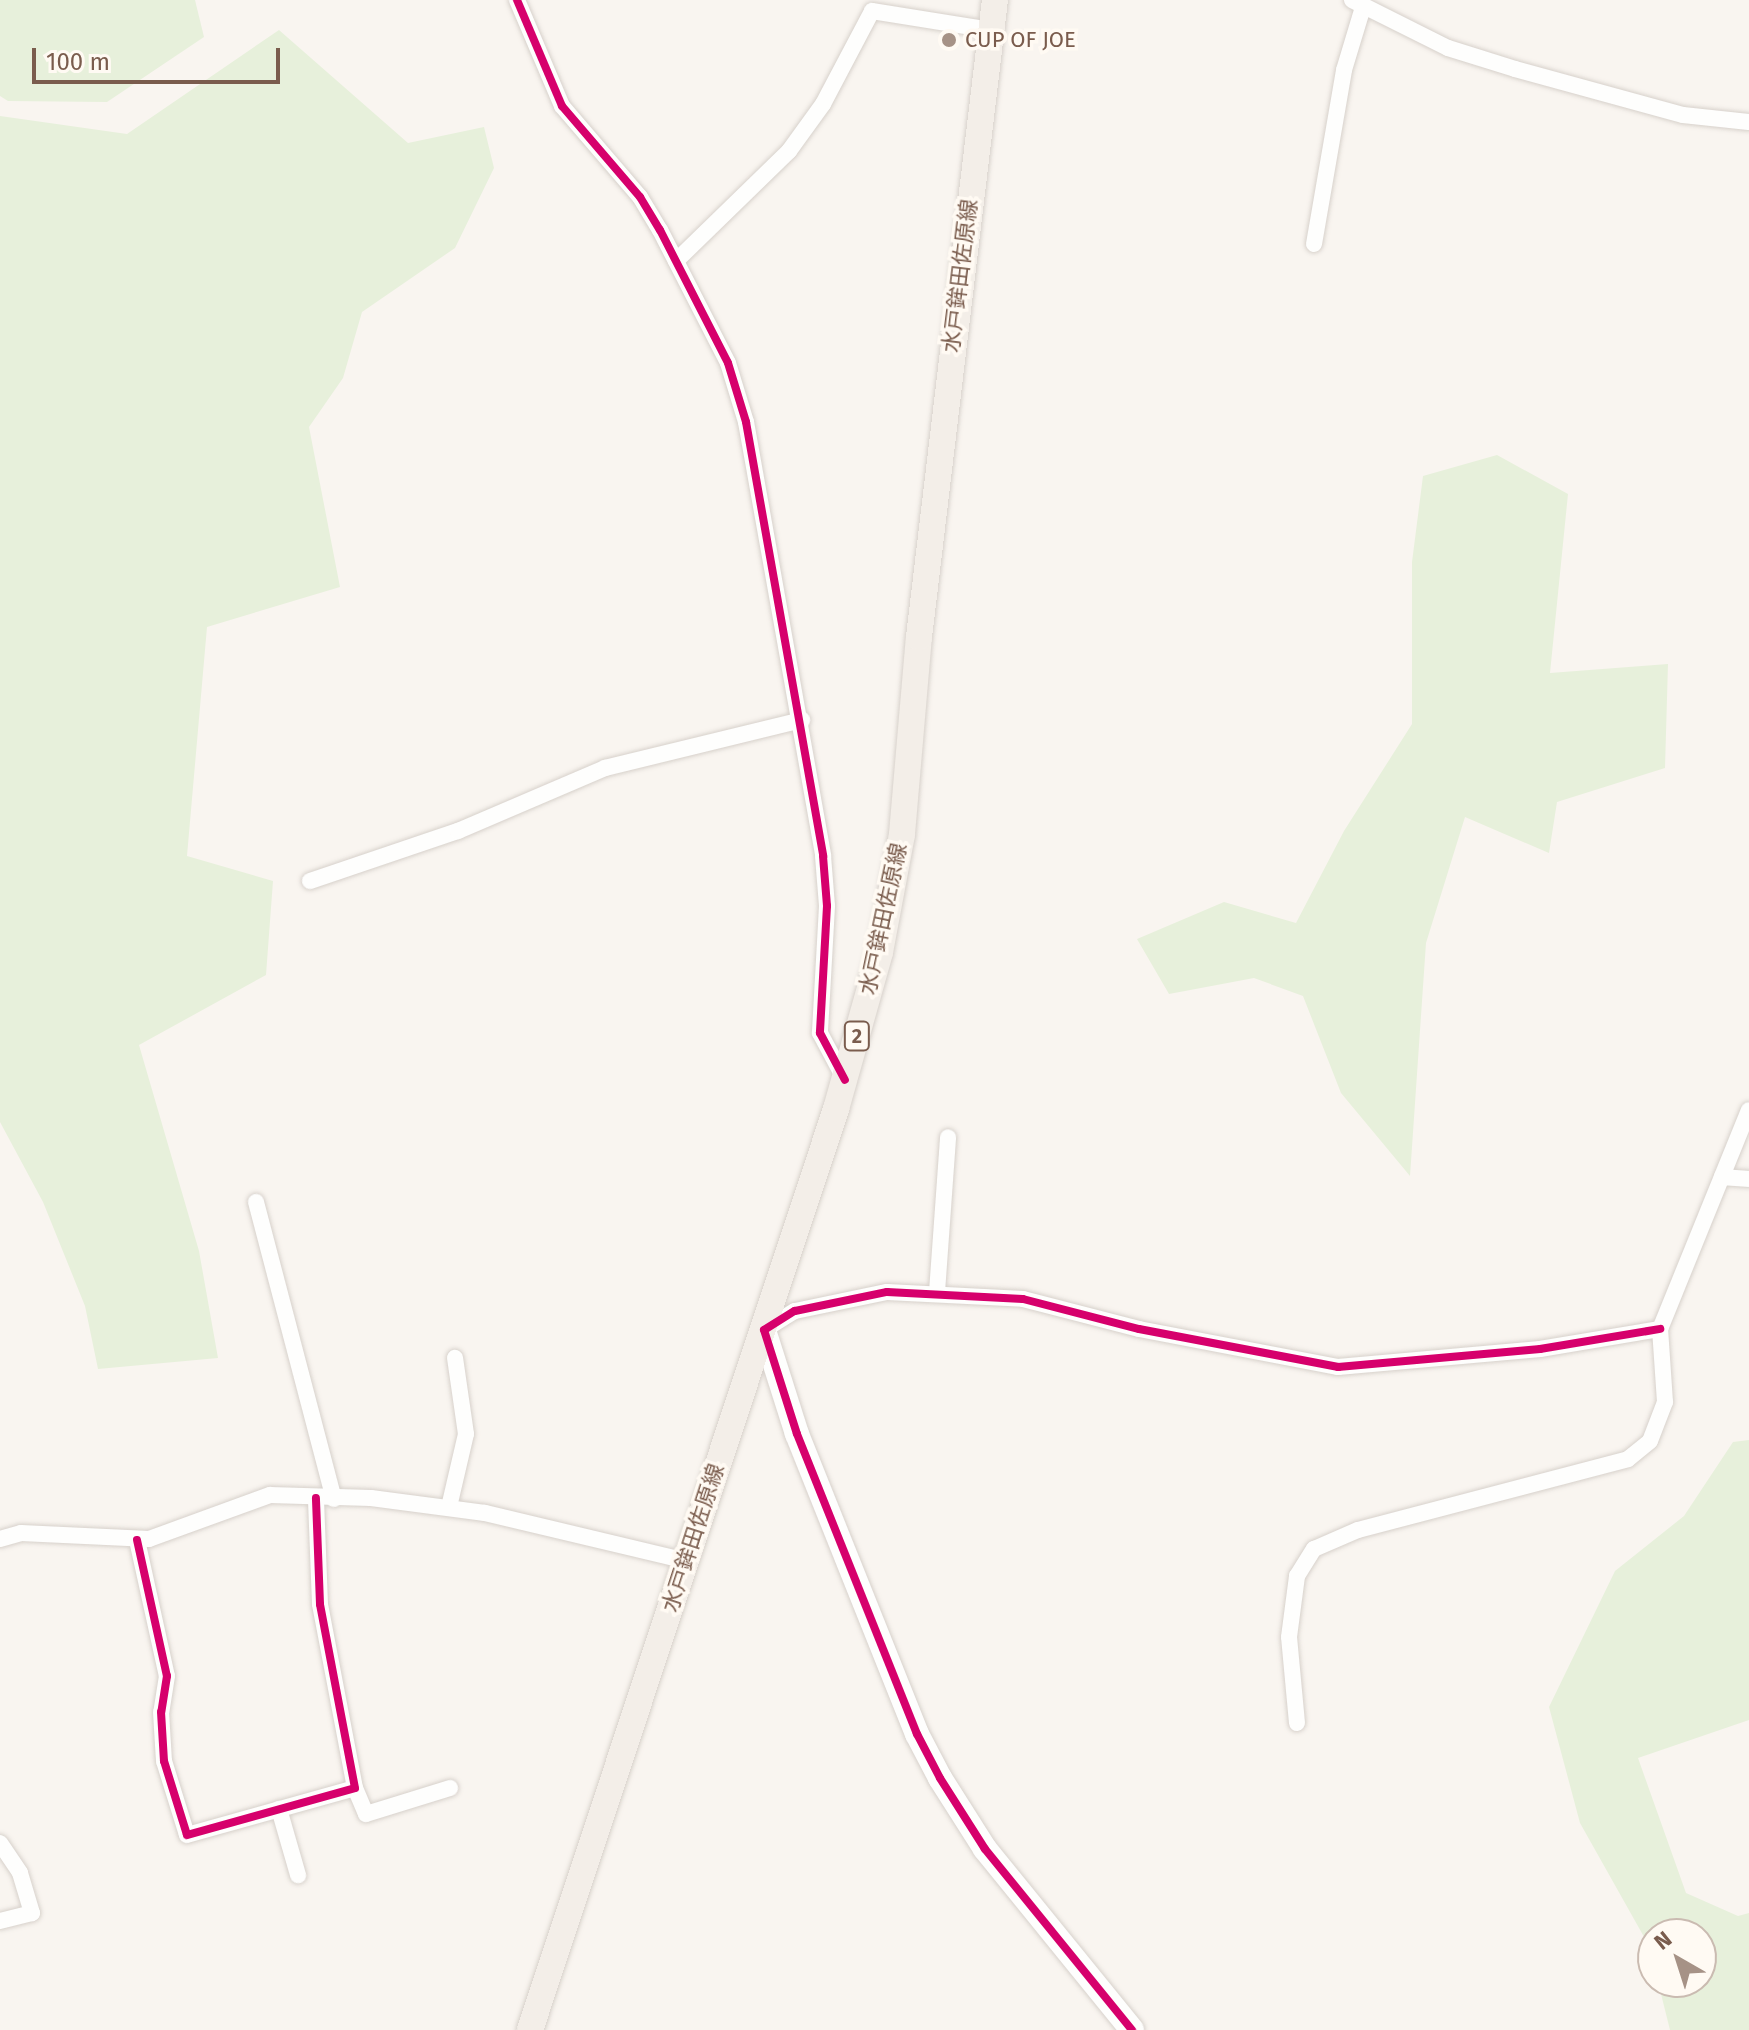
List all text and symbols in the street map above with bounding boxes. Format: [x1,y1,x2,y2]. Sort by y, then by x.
place label: CUP OF JOE [965,27,1076,53]
marker: CUP OF JOE [940,31,958,49]
scale bar [36,32,284,82]
text: 100 m [46,48,110,76]
street label: 水戸鉾田佐原線 [938,198,982,354]
street label: 水戸鉾田佐原線 [854,841,912,997]
road number: 2 [843,1020,871,1052]
street label: 水戸鉾田佐原線 [657,1461,729,1615]
north arrow [1637,1918,1717,1998]
text: N [1649,1925,1677,1956]

